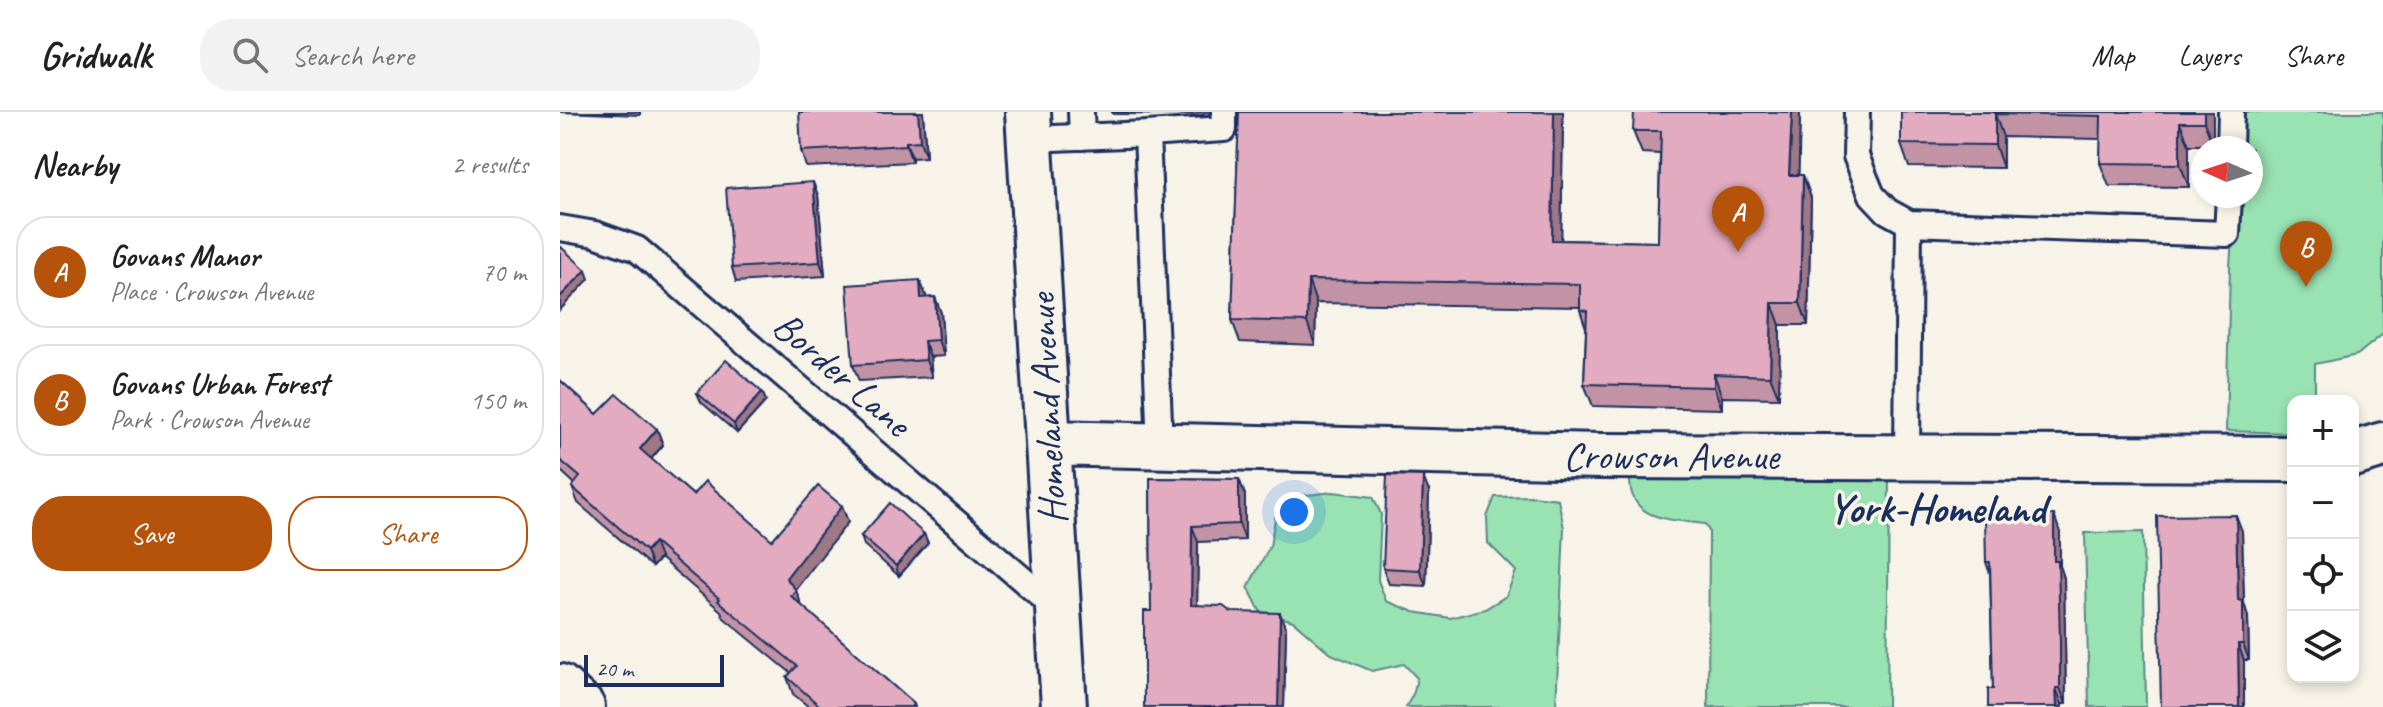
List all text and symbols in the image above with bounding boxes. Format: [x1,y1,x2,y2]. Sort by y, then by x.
search box [200,19,760,91]
text: Gridwalk [40,32,152,79]
icon: search [228,33,272,77]
text: Search here [292,36,414,74]
text: Map [2092,38,2135,73]
text: Layers [2179,38,2240,73]
text: Share [2284,38,2343,73]
north arrow [2191,136,2263,208]
text: Nearby [32,143,118,186]
text: 2 results [452,148,528,181]
pin: A [1712,186,1764,252]
pin: B [2280,221,2332,287]
text: Govans Manor [110,237,259,275]
text: A [53,256,67,289]
text: 70 m [482,256,526,289]
text: Place · Crowson Avenue [110,275,313,308]
street label: Homeland Avenue [1016,290,1078,526]
street label: Border Lane [763,300,924,449]
text: Govans Urban Forest [110,365,328,403]
text: B [53,384,67,417]
text: 150 m [470,384,526,417]
map controls [2287,395,2359,683]
button: + [2287,395,2359,467]
text: Park · Crowson Avenue [110,403,309,436]
street label: Crowson Avenue [1563,431,1782,481]
button: − [2287,467,2359,539]
district label: York-Homeland [1829,482,2053,535]
your location [1274,492,1314,532]
button: Save [32,496,272,571]
button: Share [288,496,528,571]
button: locate [2287,539,2359,611]
button: layers [2287,611,2359,683]
scale bar [584,651,724,687]
text: 20 m [596,655,633,683]

